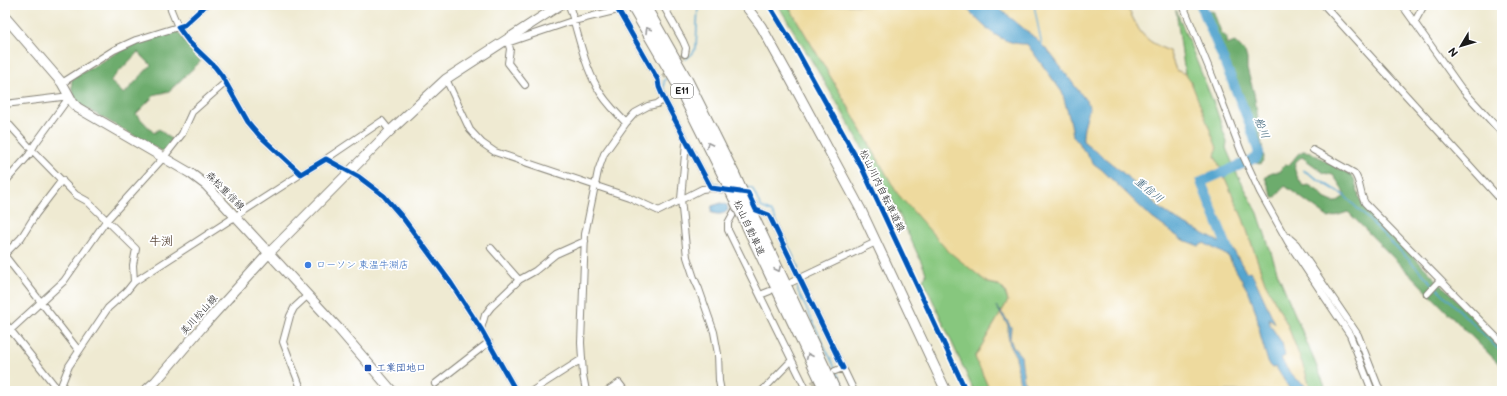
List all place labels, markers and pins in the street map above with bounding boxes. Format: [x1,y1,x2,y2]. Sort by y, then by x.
place label: ローソン 東温牛淵店 [316,259,409,271]
marker: ローソン 東温牛淵店 [303,260,313,270]
place label: 工業団地口 [376,362,426,374]
marker: 工業団地口 [363,363,373,373]

